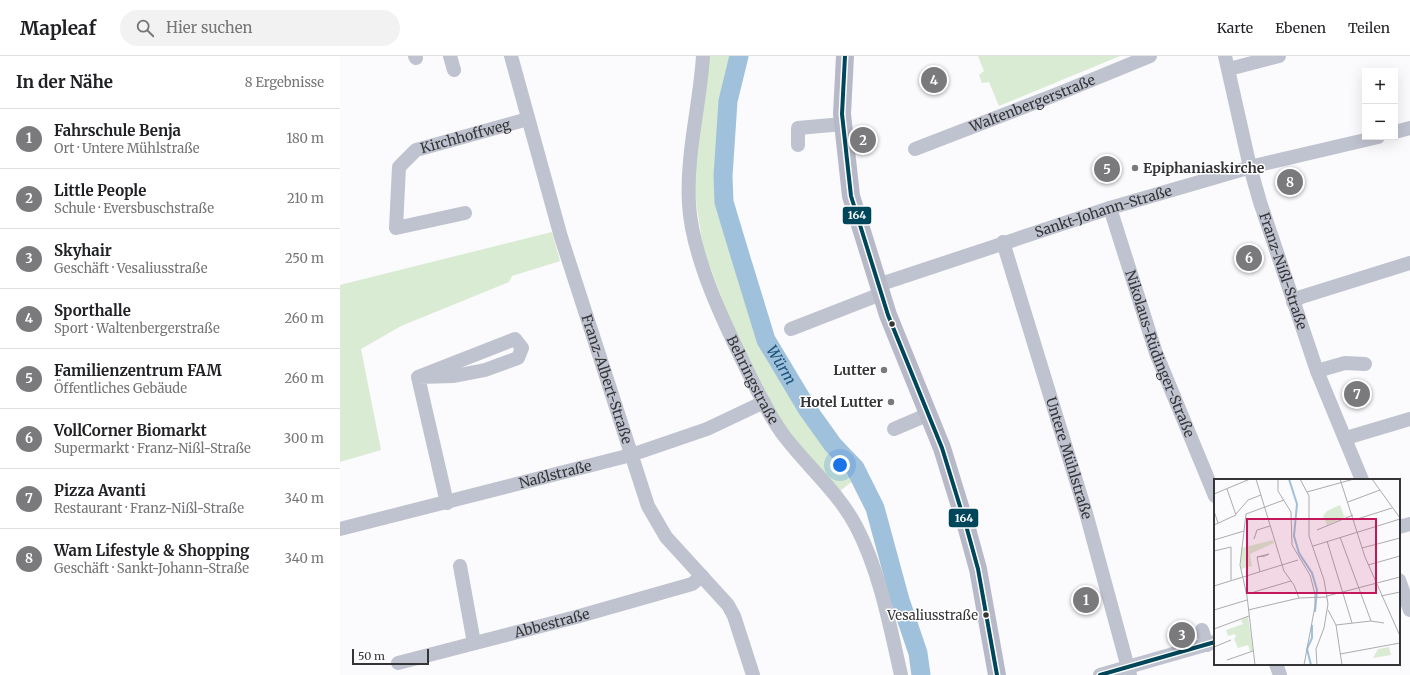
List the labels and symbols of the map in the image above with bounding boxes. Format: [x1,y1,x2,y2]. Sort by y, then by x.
pin: 4 [921,65,947,95]
street label: Waltenbergerstraße [966,71,1098,136]
street label: Kirchhoffweg [418,115,513,157]
pin: 2 [850,125,876,155]
pin: 5 [1094,154,1120,184]
place label: Epiphaniaskirche [1143,159,1265,177]
marker: Epiphaniaskirche [1130,163,1140,173]
pin: 8 [1277,167,1303,197]
street label: Sankt-Johann-Straße [1032,182,1174,241]
line badge: 164 [842,206,872,225]
text: 164 [848,208,866,222]
street label: Franz-Nißl-Straße [1255,210,1311,332]
pin: 6 [1236,243,1262,273]
street label: Nikolaus-Rüdinger-Straße [1121,268,1199,440]
street label: Franz-Albert-Straße [578,312,636,446]
unlabelled marker [887,319,897,329]
street label: Behringstraße [723,332,783,428]
water label: Würm [762,342,801,388]
place label: Lutter [833,361,876,379]
marker: Lutter [879,365,889,375]
pin: 7 [1344,379,1370,409]
place label: Hotel Lutter [800,393,883,411]
street label: Untere Mühlstraße [1042,395,1096,521]
marker: Hotel Lutter [886,397,896,407]
your location [830,455,850,475]
street label: Naßlstraße [517,456,593,492]
inset map [1214,479,1400,665]
line badge: 164 [948,508,979,528]
text: 164 [955,511,973,525]
pin: 1 [1073,585,1099,615]
street label: Abbestraße [511,605,592,642]
place label: Vesaliusstraße [886,607,978,624]
marker: Vesaliusstraße [981,610,991,620]
pin: 3 [1169,620,1195,650]
scale bar [352,647,429,666]

